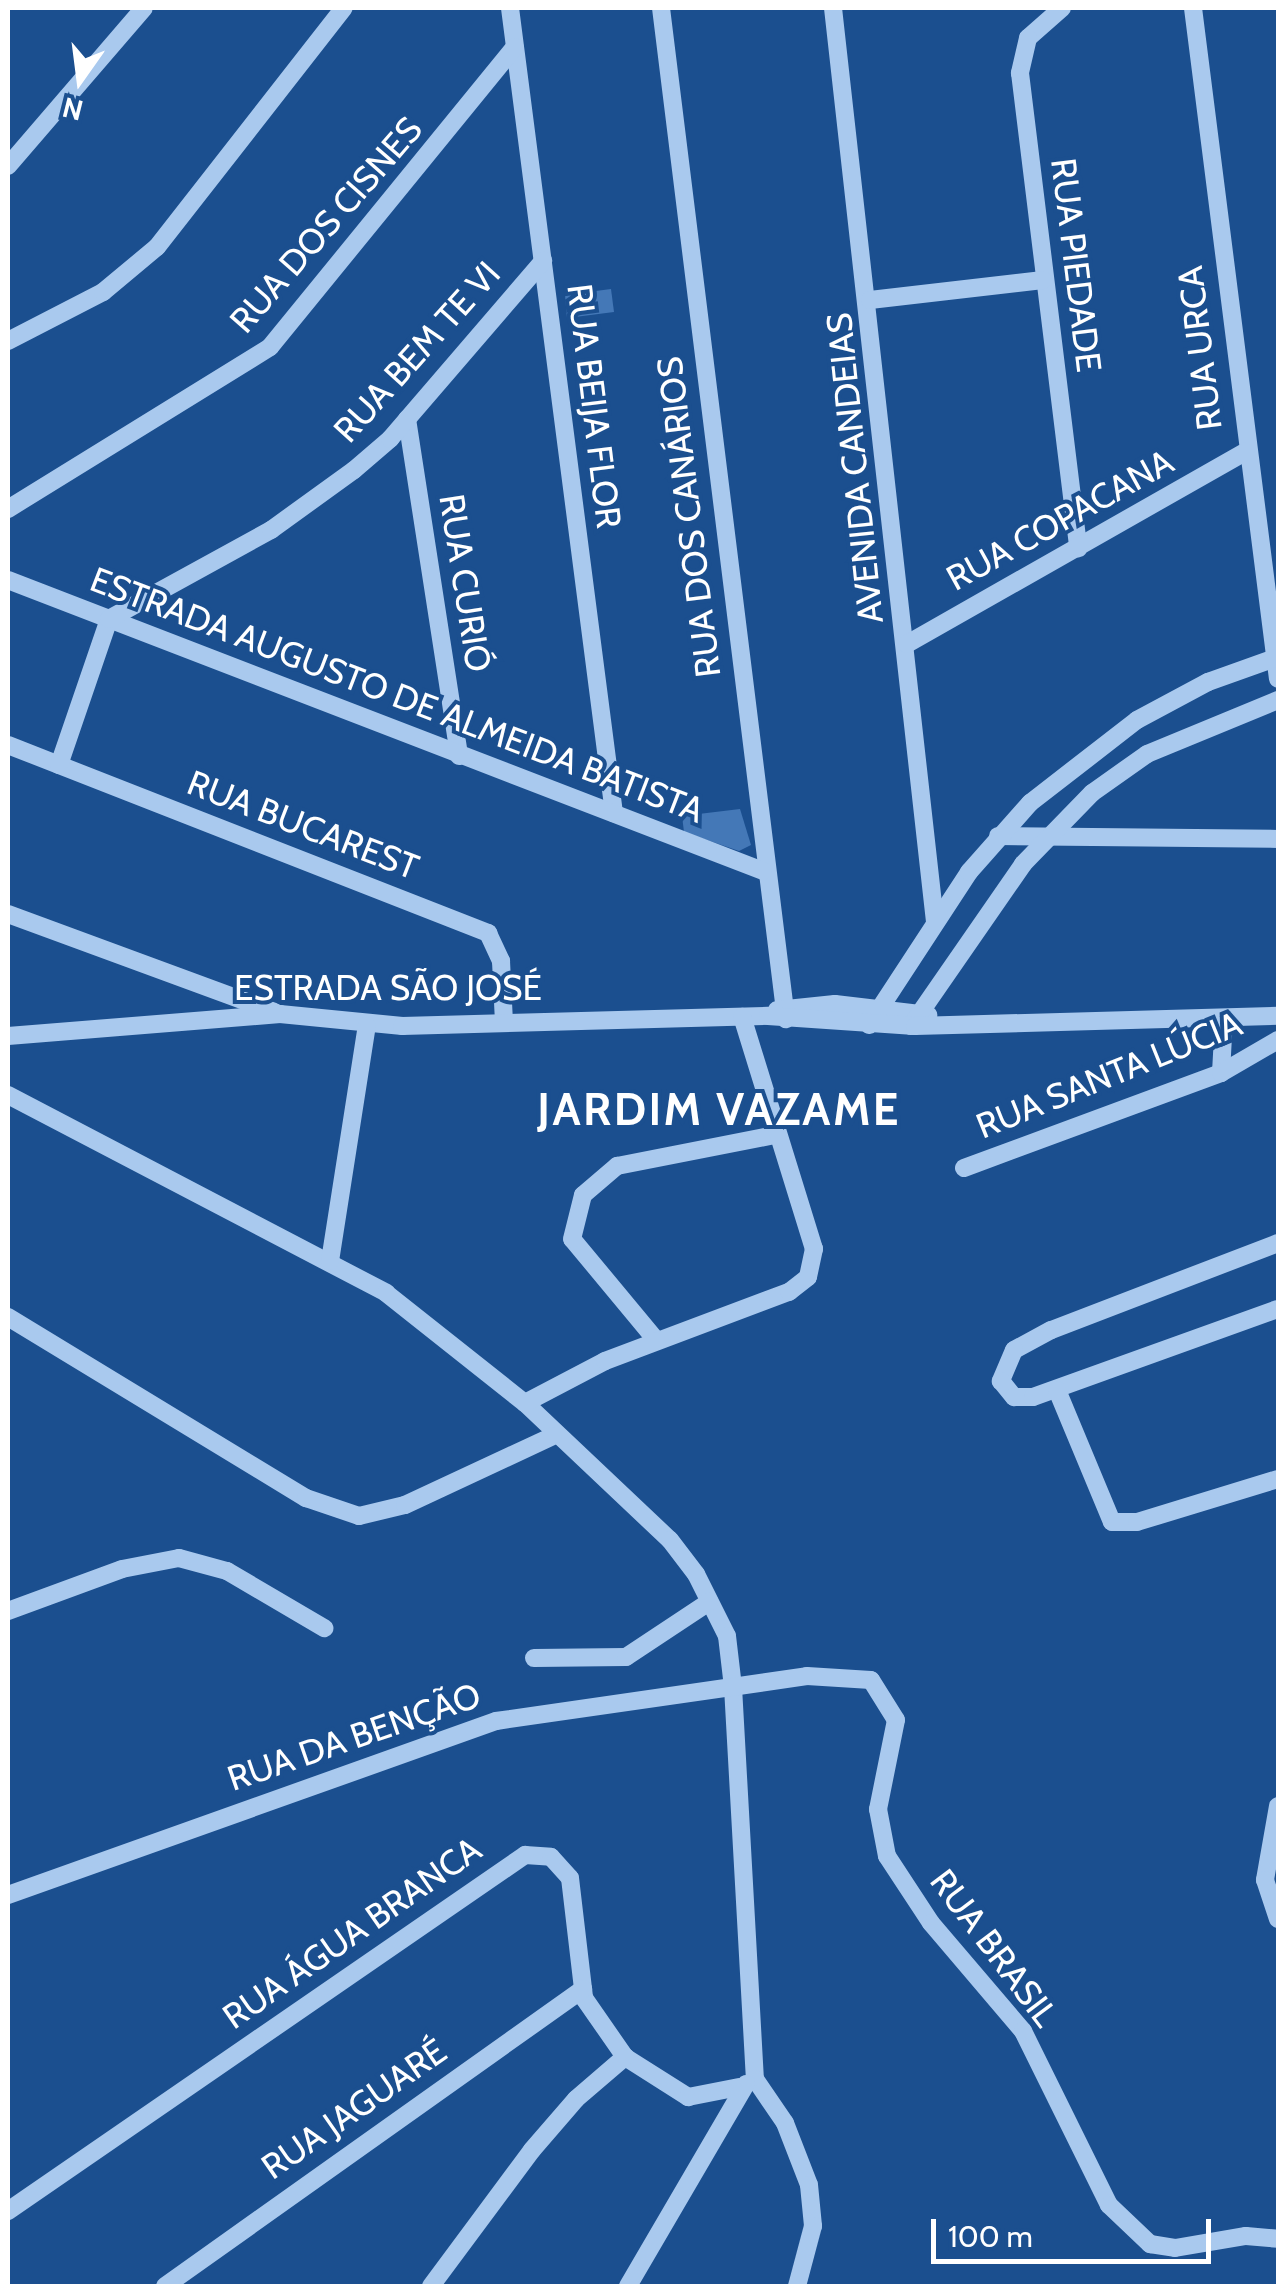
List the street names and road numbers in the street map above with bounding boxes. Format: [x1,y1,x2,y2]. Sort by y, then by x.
street label: RUA DOS CISNES [221,109,431,341]
street label: RUA PIEDADE [1042,156,1110,374]
street label: RUA BEM TE VI [325,253,509,451]
street label: RUA URCA [1169,264,1231,432]
street label: RUA BEIJA FLOR [558,281,630,531]
street label: AVENIDA CANDEIAS [818,311,892,625]
street label: RUA DOS CANÁRIOS [648,354,730,680]
street label: RUA COPACANA [939,440,1181,600]
street label: RUA CURIÓ [430,491,500,675]
street label: ESTRADA AUGUSTO DE ALMEIDA BATISTA [84,558,710,832]
street label: RUA BUCAREST [181,762,425,888]
street label: ESTRADA SÃO JOSÉ [234,967,542,1009]
street label: RUA SANTA LÚCIA [970,1003,1248,1147]
street label: RUA DA BENÇÃO [222,1674,486,1800]
street label: RUA ÁGUA BRANCA [215,1828,489,2038]
street label: RUA BRASIL [921,1861,1067,2035]
street label: RUA JAGUARÉ [254,2030,454,2188]

